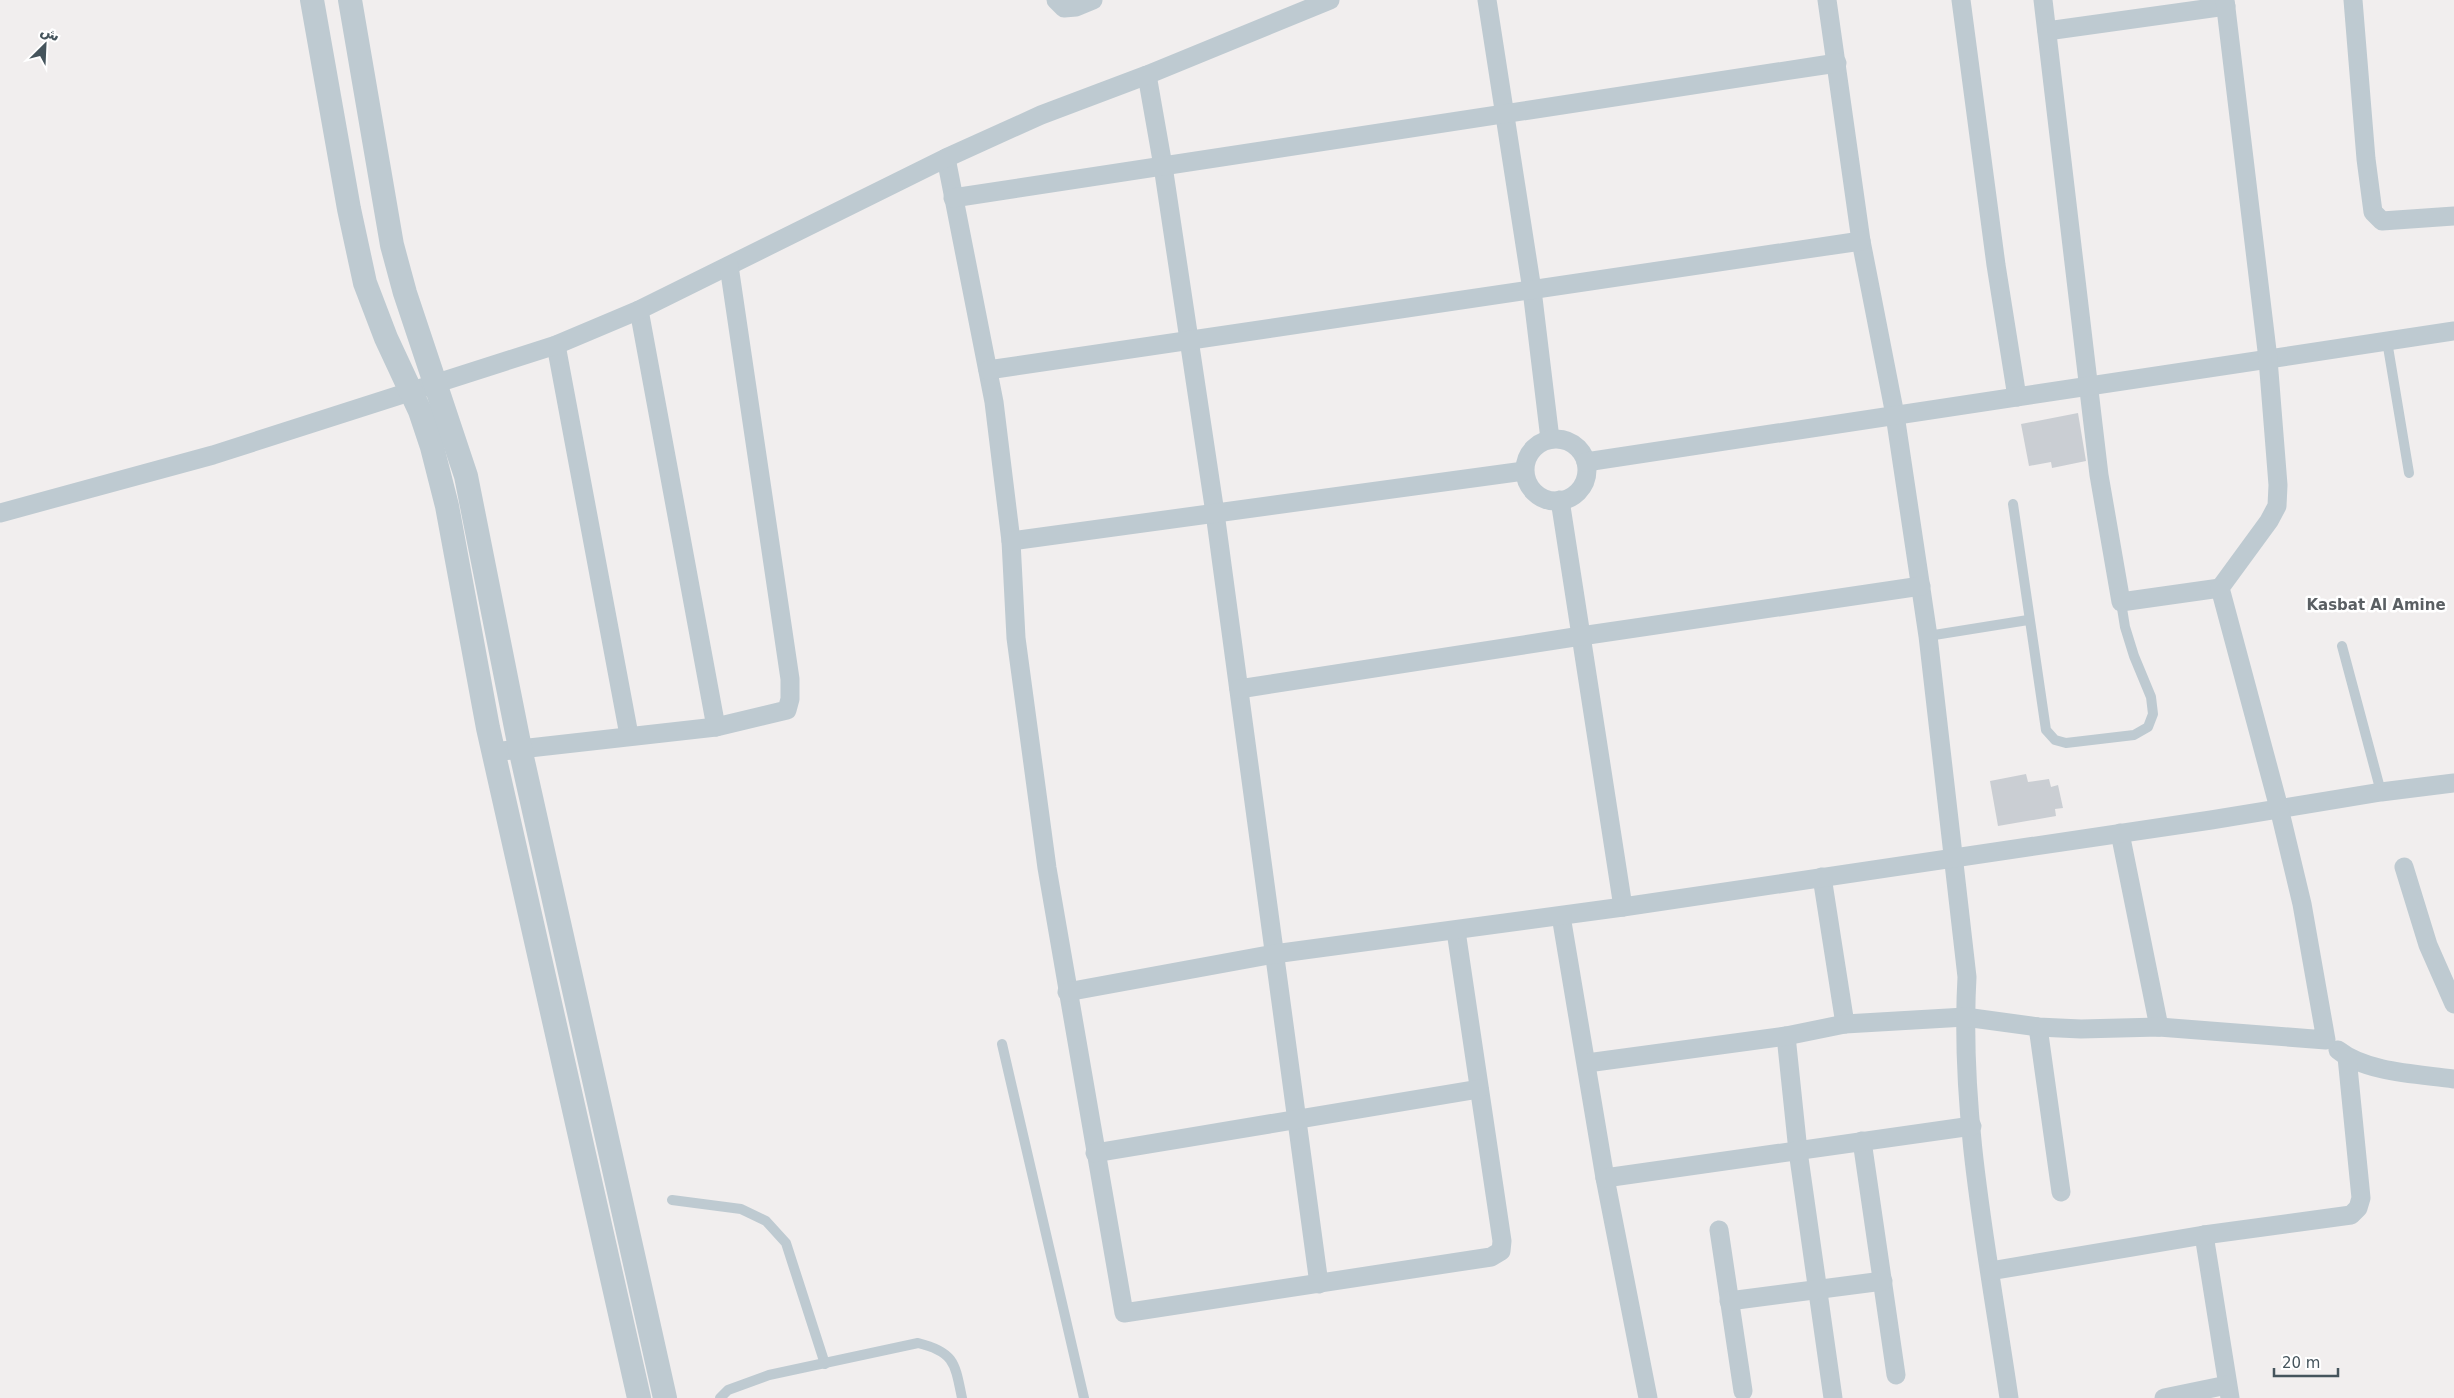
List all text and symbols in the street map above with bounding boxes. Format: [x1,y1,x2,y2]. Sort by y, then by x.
north arrow [20,20,70,70]
text: ش [38,22,62,44]
district label: Kasbat Al Amine [2306,596,2446,614]
scale bar [2274,1346,2338,1378]
text: 20 m [2282,1354,2320,1372]

